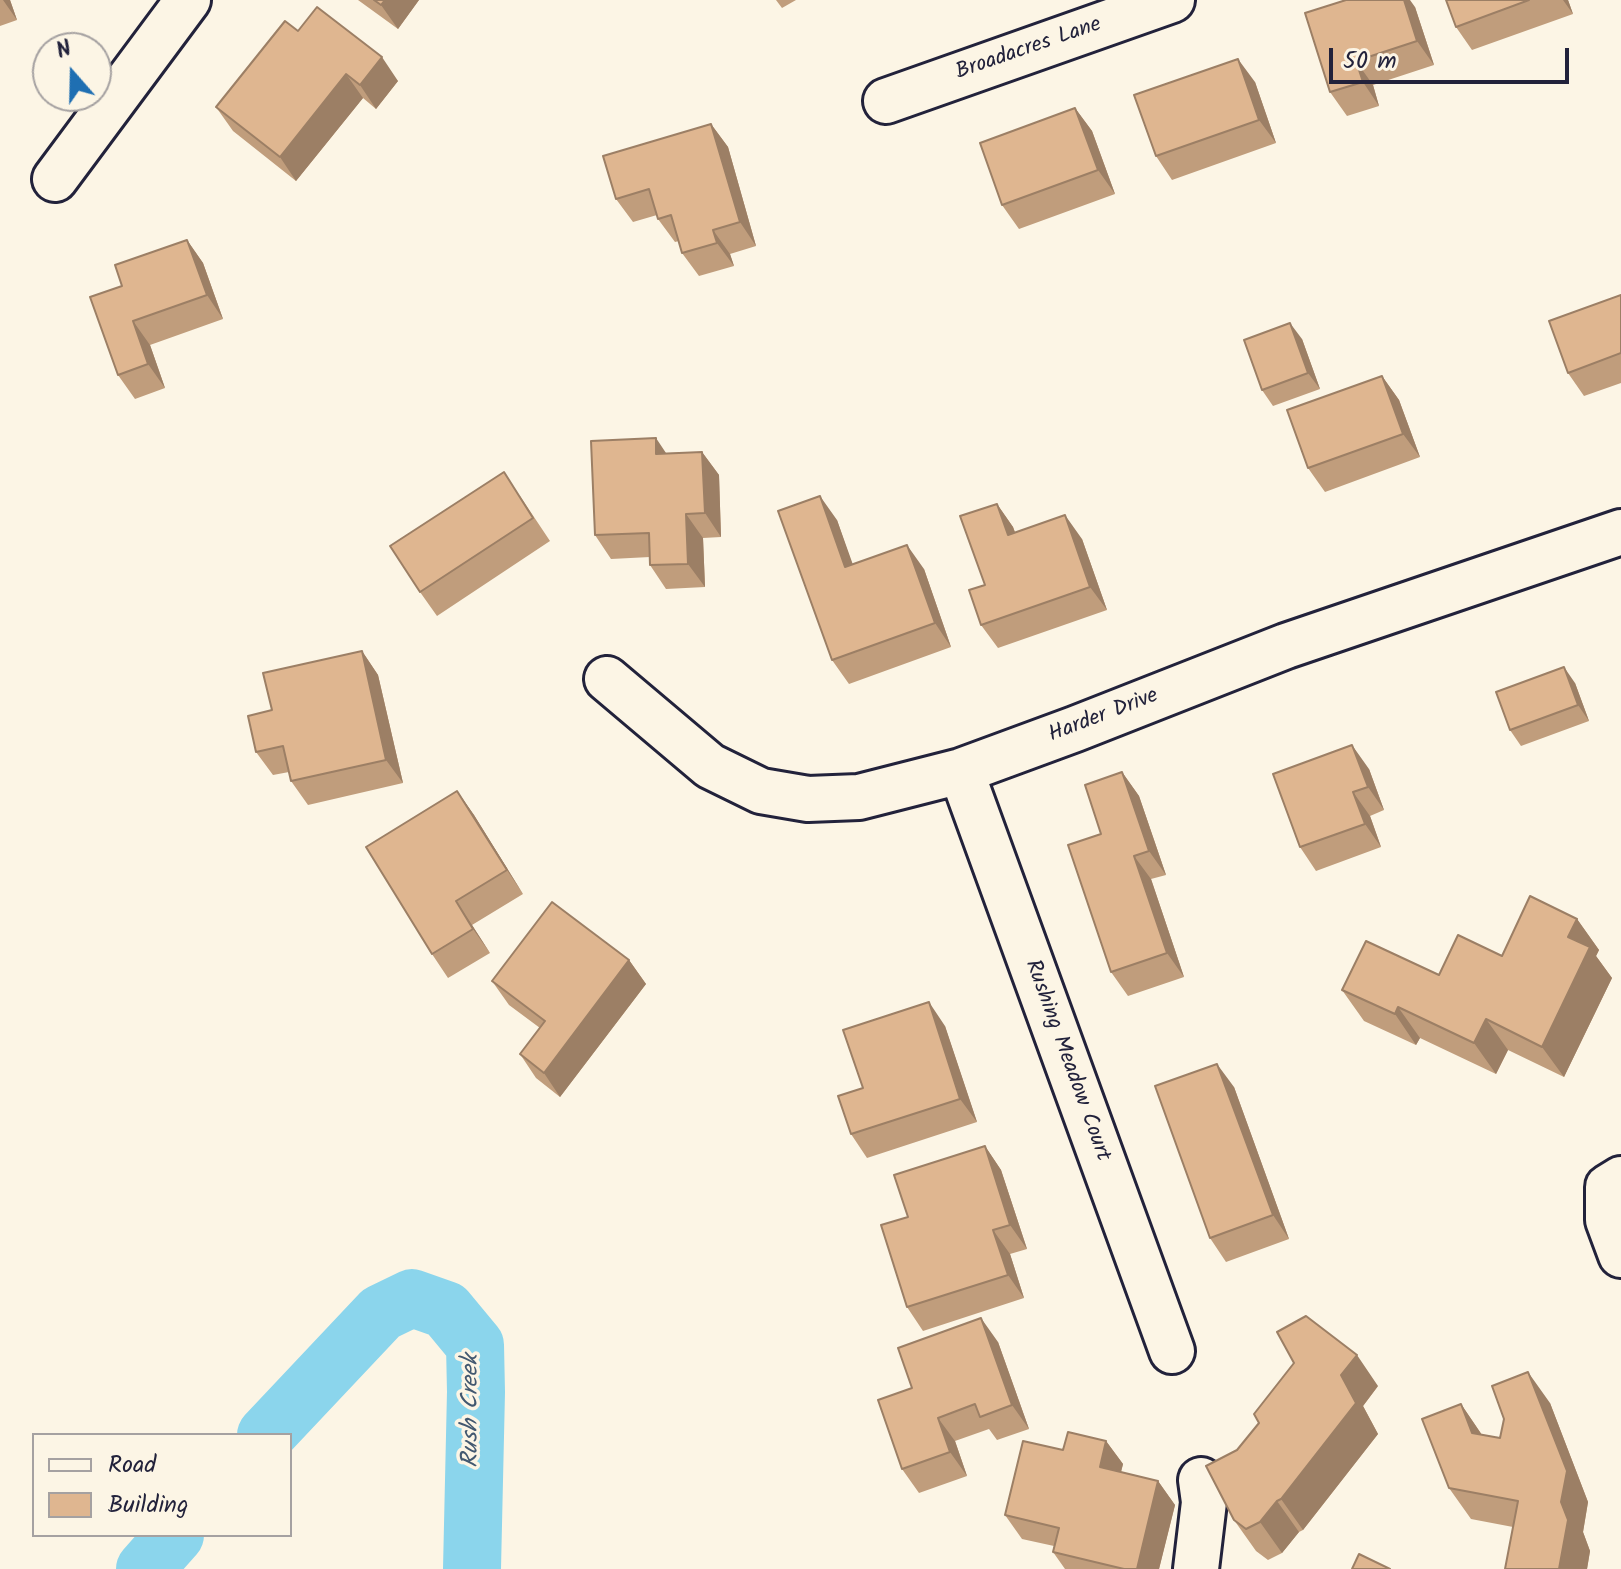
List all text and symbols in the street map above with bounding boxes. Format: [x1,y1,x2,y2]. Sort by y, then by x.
street label: Broadacres Lane [953,13,1105,87]
north arrow [32,32,112,112]
text: N [52,32,77,70]
scale bar [1333,32,1573,82]
text: 50 m [1343,42,1397,81]
street label: Harder Drive [1045,684,1163,750]
street label: Rushing Meadow Court [1017,957,1115,1165]
water label: Rush Creek [459,1354,487,1468]
legend [32,1433,292,1537]
text: Road [108,1446,156,1485]
text: Building [108,1486,188,1525]

